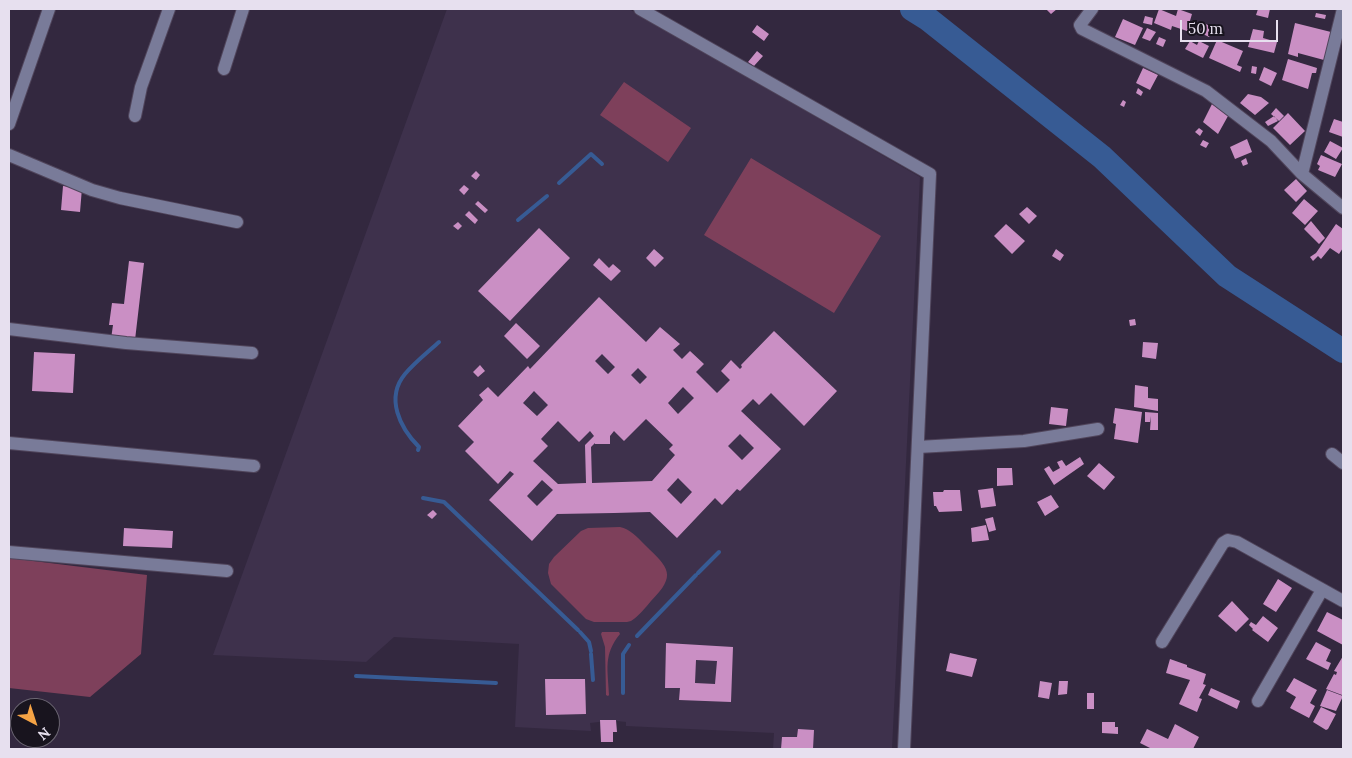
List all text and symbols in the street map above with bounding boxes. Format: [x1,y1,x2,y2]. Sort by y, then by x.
scale bar [1182,10,1280,42]
text: 50 m [1188,19,1223,38]
north arrow [10,698,60,748]
text: N [34,723,54,744]

